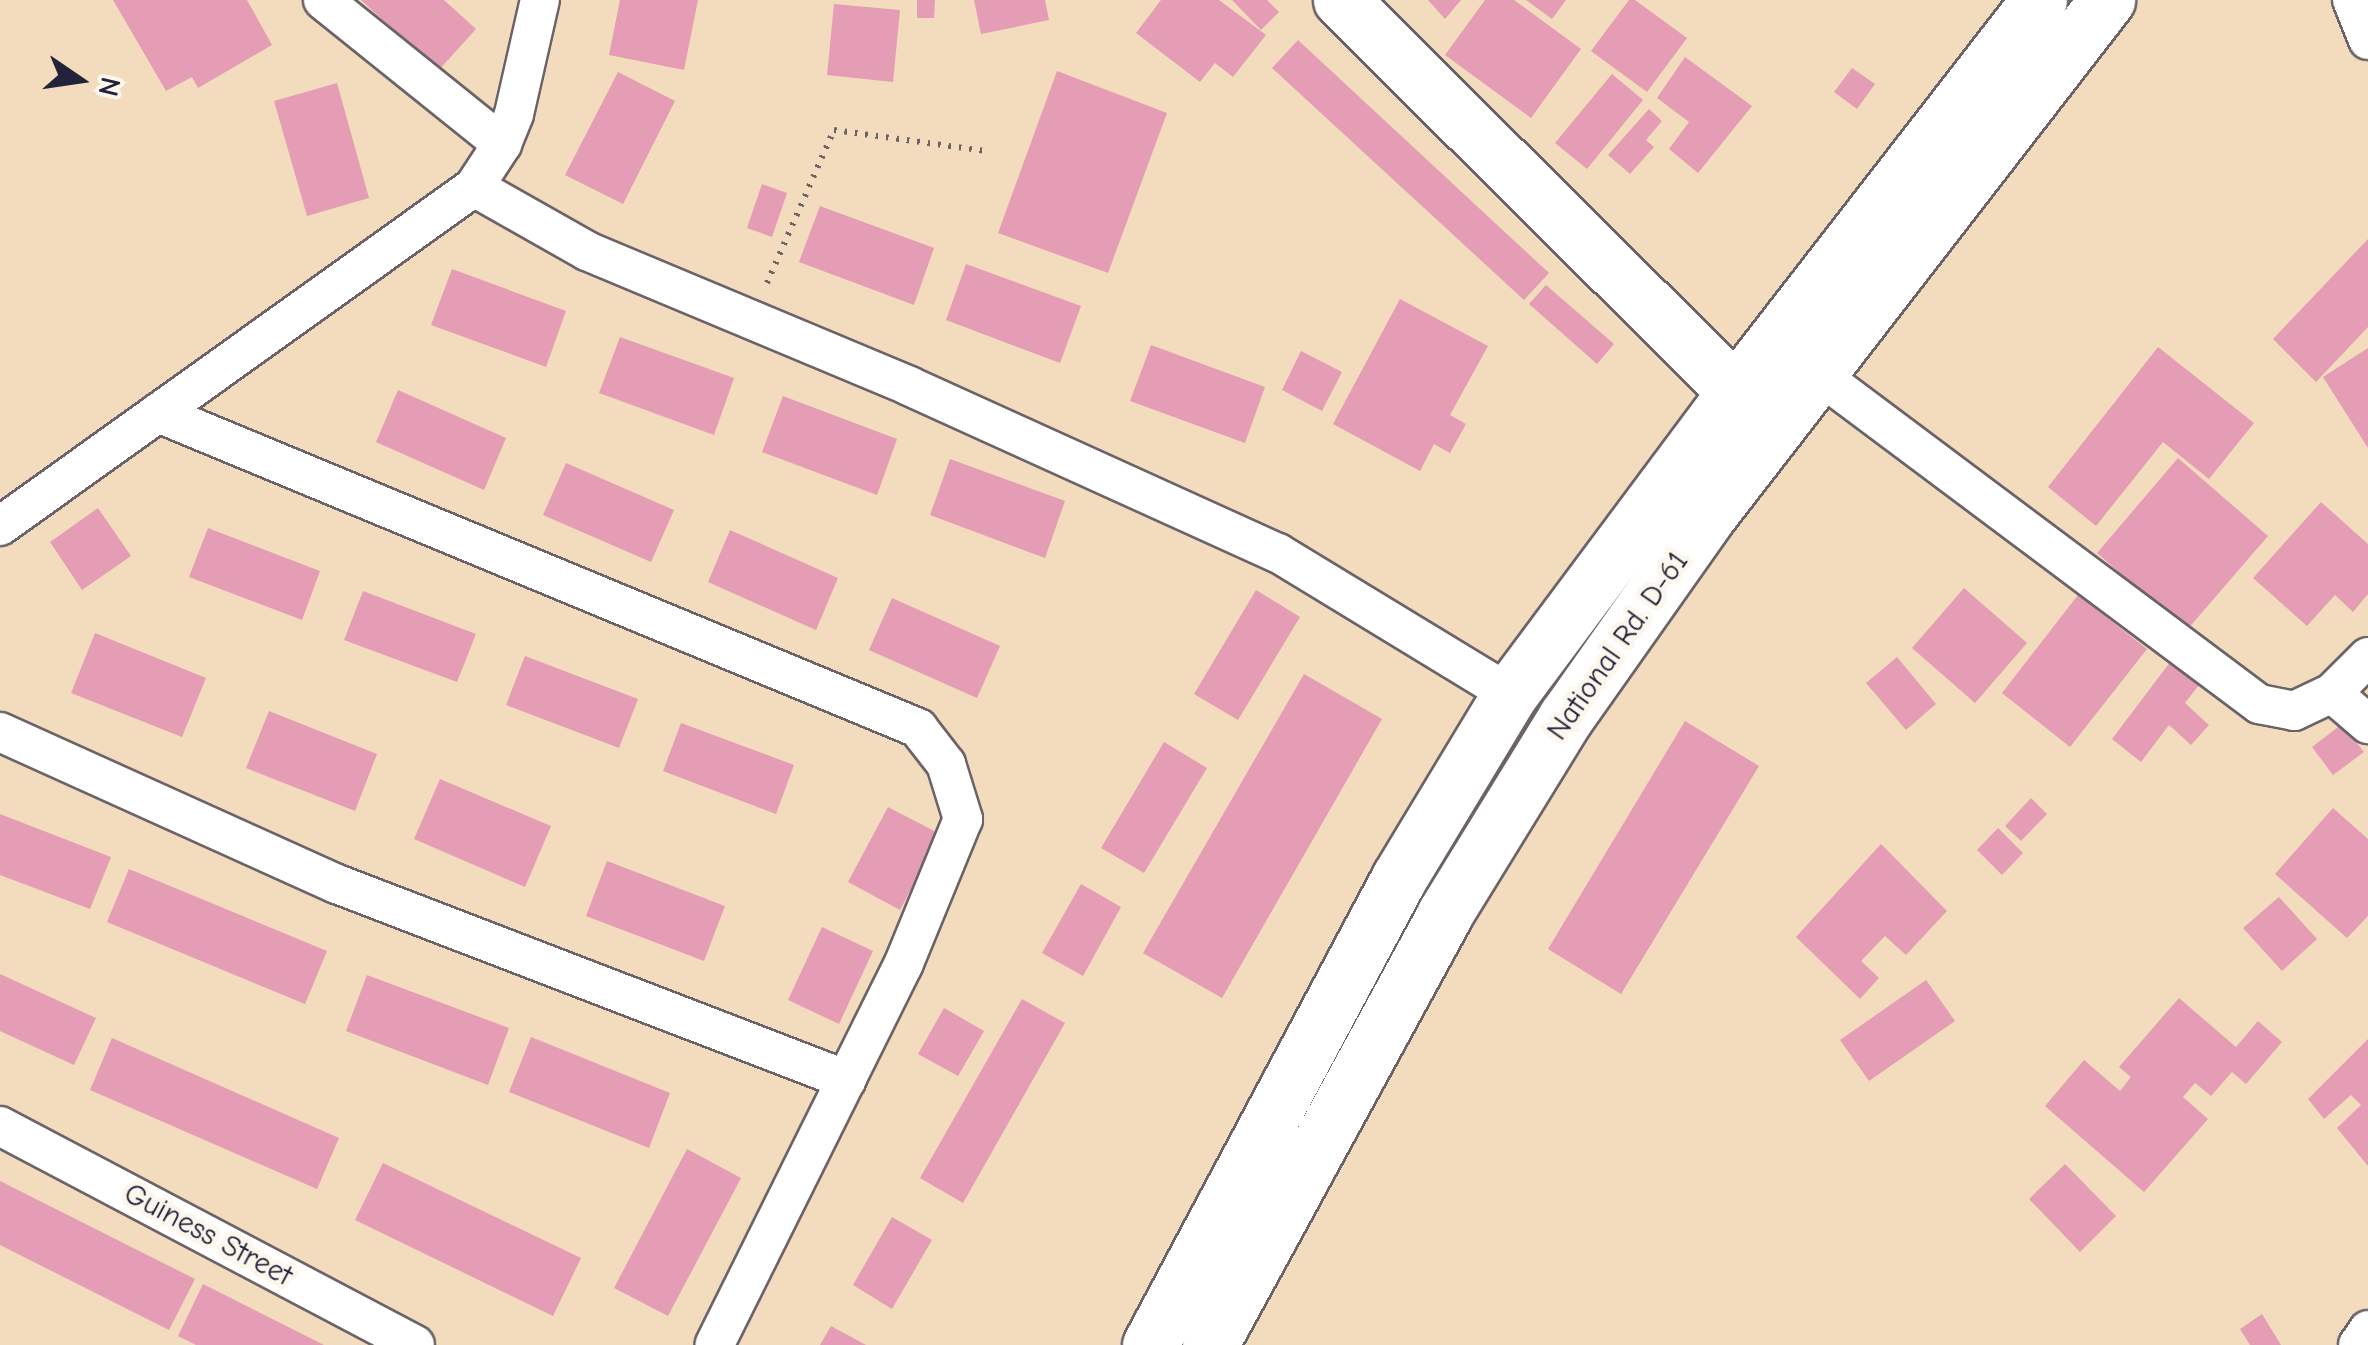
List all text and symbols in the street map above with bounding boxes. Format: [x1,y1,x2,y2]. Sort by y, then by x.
north arrow [30,30,130,130]
text: N [92,74,127,99]
street label: National Rd. D-61 [1540,545,1696,747]
street label: Guiness Street [118,1176,298,1294]

